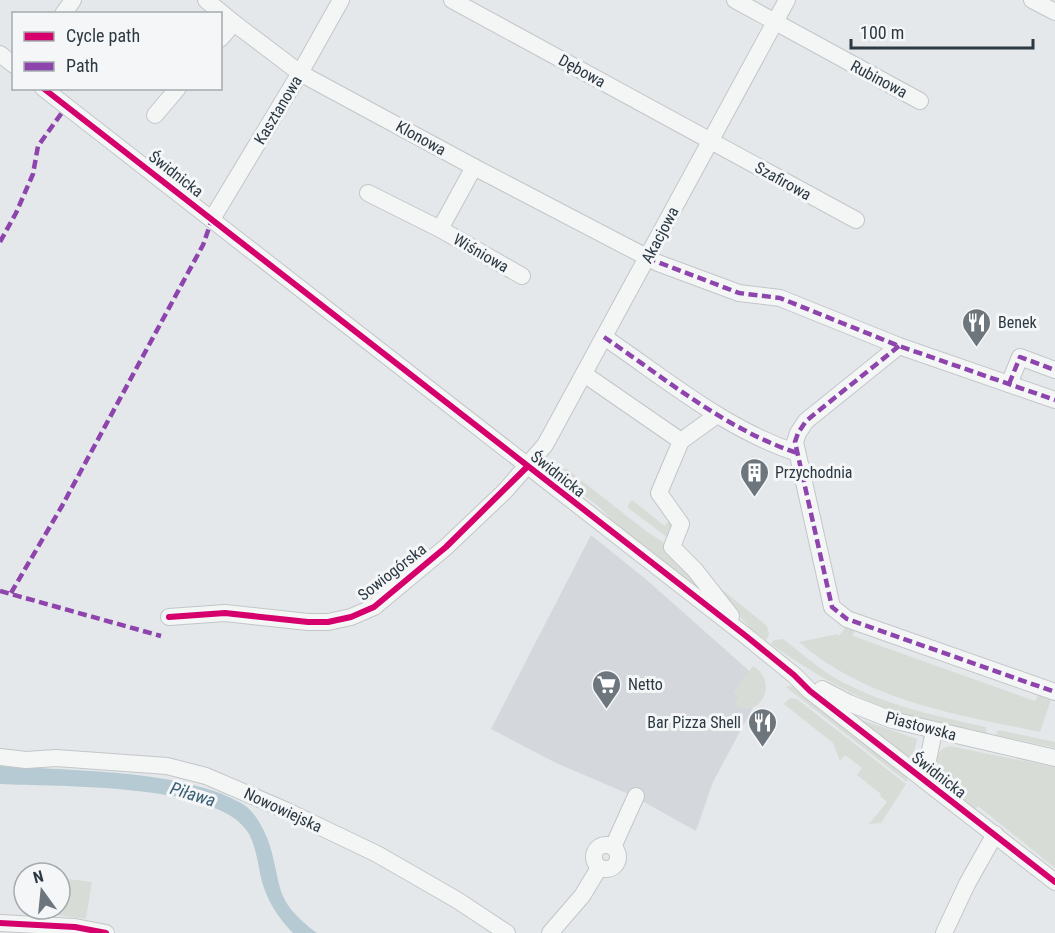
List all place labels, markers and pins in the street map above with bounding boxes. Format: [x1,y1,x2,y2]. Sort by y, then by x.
restaurant icon: Benek [961,306,993,348]
place label: Benek [998,313,1037,332]
building icon: Przychodnia [738,456,770,498]
place label: Przychodnia [775,463,853,482]
supermarket icon: Netto [591,668,623,710]
place label: Netto [628,675,663,694]
restaurant icon: Bar Pizza Shell [746,706,778,748]
place label: Bar Pizza Shell [647,713,741,732]

